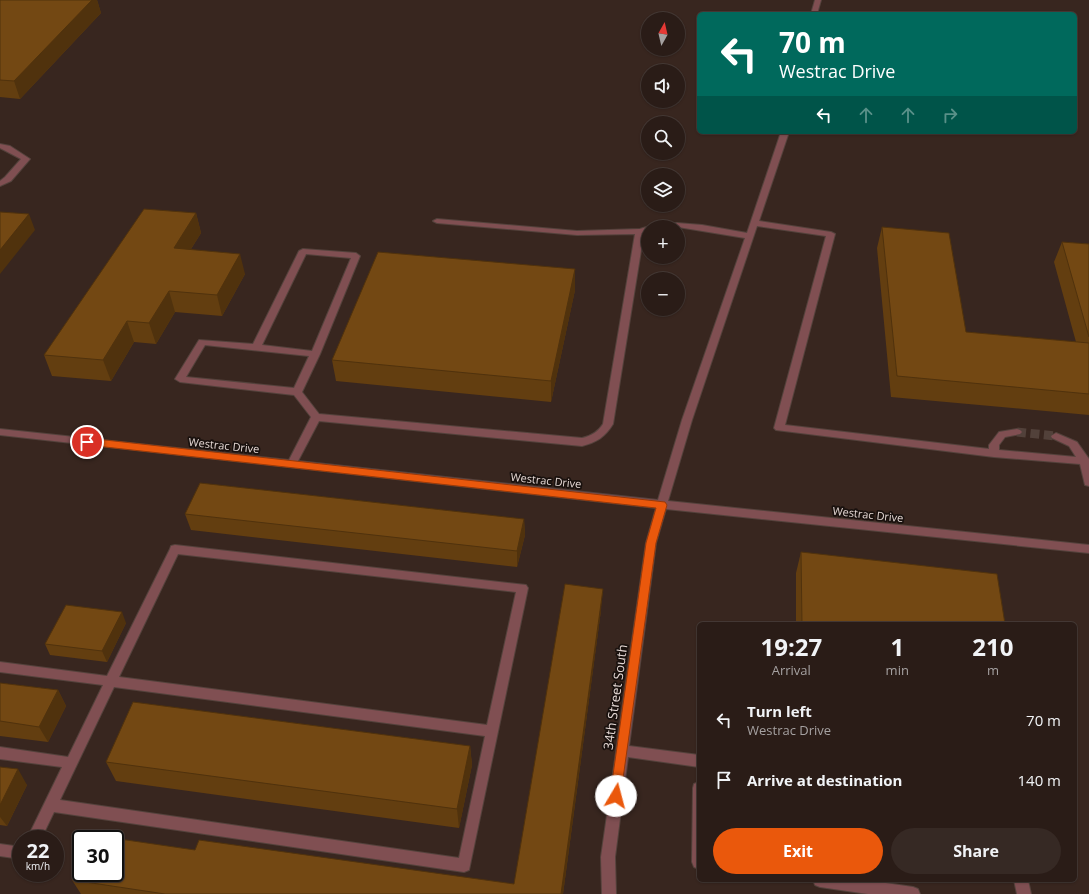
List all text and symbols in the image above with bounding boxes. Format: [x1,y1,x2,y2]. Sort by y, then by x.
north arrow [641,12,685,56]
map controls [641,12,685,316]
text: 70 m [779,23,846,61]
icon: left [713,28,765,80]
text: Westrac Drive [779,59,895,83]
button: sound [641,64,685,108]
icon: left [813,104,835,126]
icon: ahead [855,104,877,126]
icon: ahead [897,104,919,126]
icon: right [939,104,961,126]
button: search [641,116,685,160]
button: layers [641,168,685,212]
button: + [641,220,685,264]
button: − [641,272,685,316]
pin [70,425,104,459]
icon: arrive [76,431,98,453]
street label: Westrac Drive [188,434,260,456]
street label: Westrac Drive [510,469,582,491]
street label: Westrac Drive [832,503,904,525]
text: 19:27 [760,630,822,663]
text: 1 [890,630,904,663]
text: 210 [972,630,1014,663]
street label: 34th Street South [599,643,631,751]
text: Arrival [772,661,811,679]
text: min [886,661,909,679]
text: m [987,661,999,679]
text: Turn left [747,701,812,721]
icon: left [713,709,735,731]
text: 70 m [1026,710,1061,730]
text: Westrac Drive [747,721,831,739]
icon: arrive [713,769,735,791]
text: Arrive at destination [747,770,902,790]
text: 140 m [1017,770,1061,790]
position arrow [595,775,637,817]
button: Exit [713,828,883,874]
button: Share [891,828,1061,874]
speed limit sign: 30 [72,830,124,882]
text: 22 [27,837,49,864]
text: km/h [26,859,50,873]

